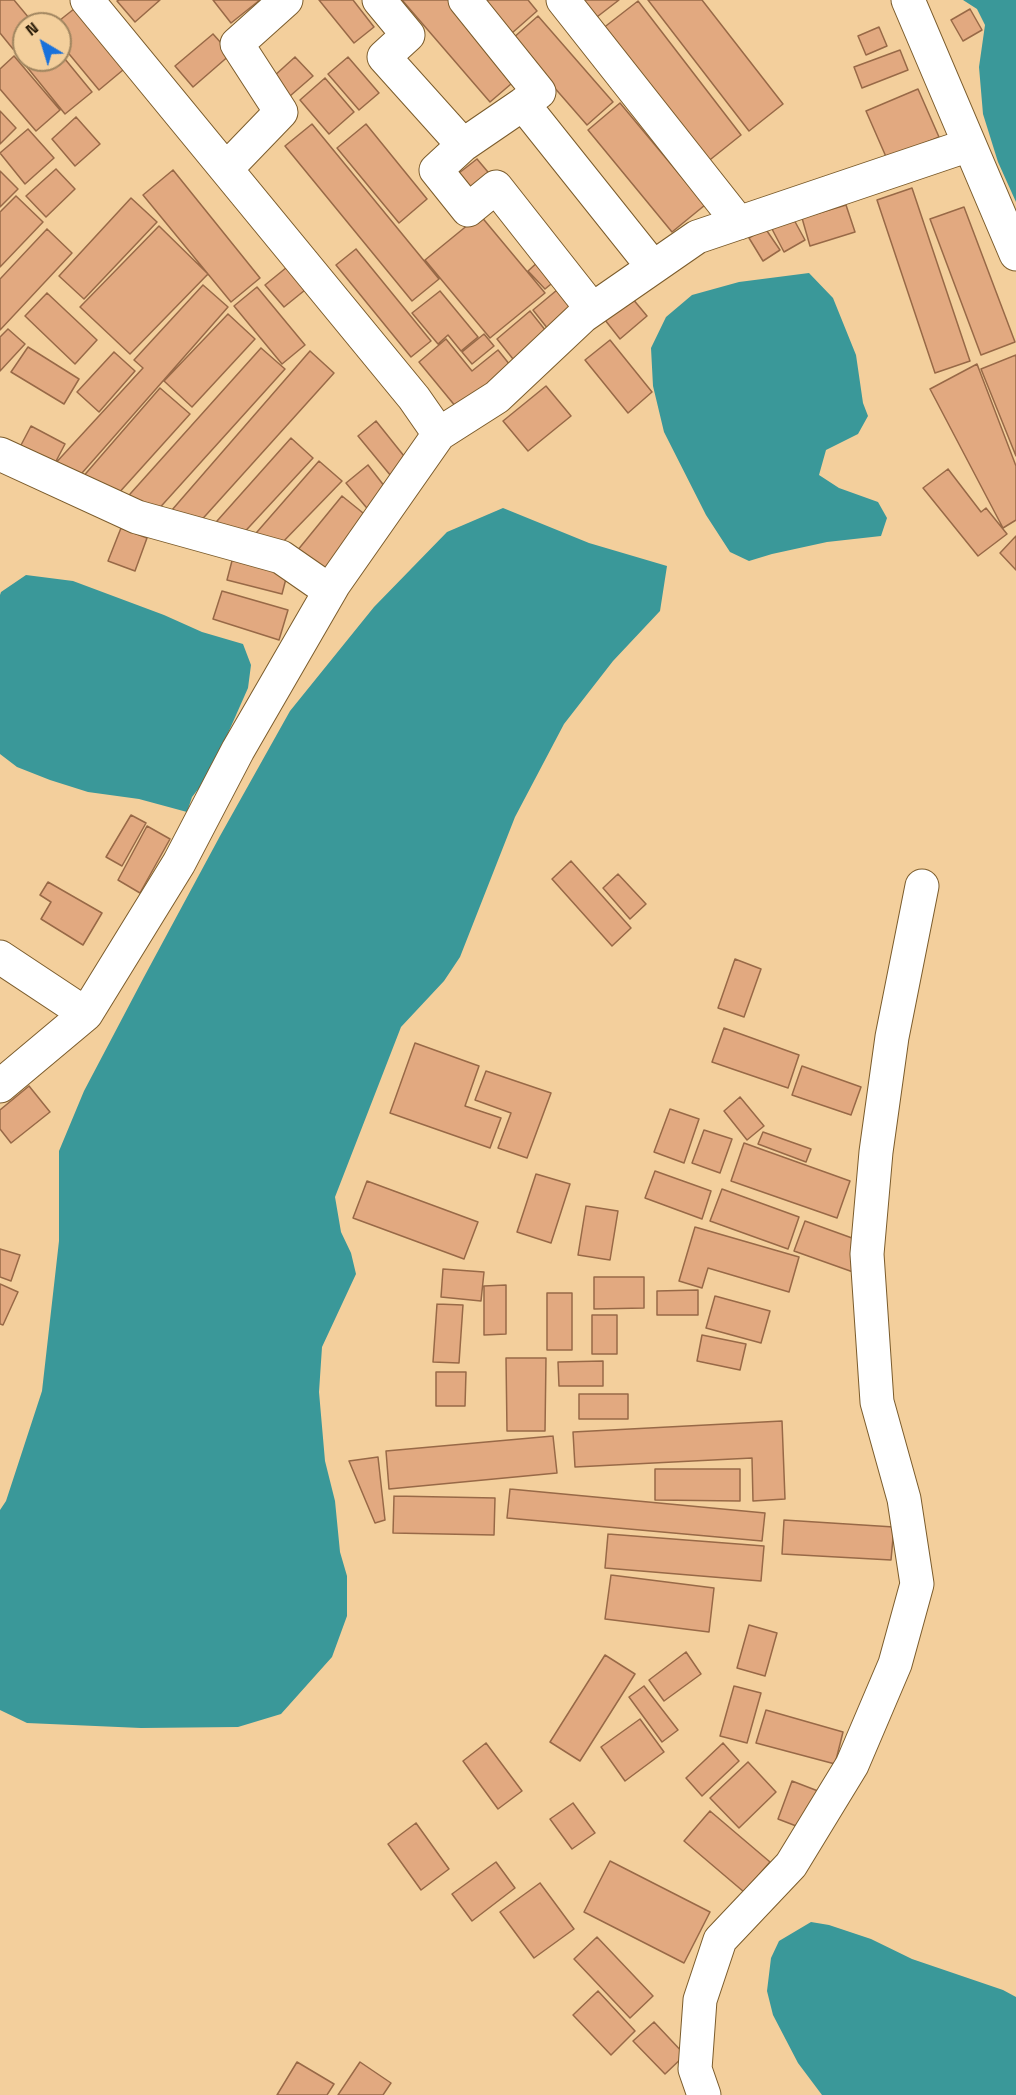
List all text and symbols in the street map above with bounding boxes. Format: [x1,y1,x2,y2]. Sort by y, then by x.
north arrow [12,12,72,72]
text: N [21,17,43,41]

